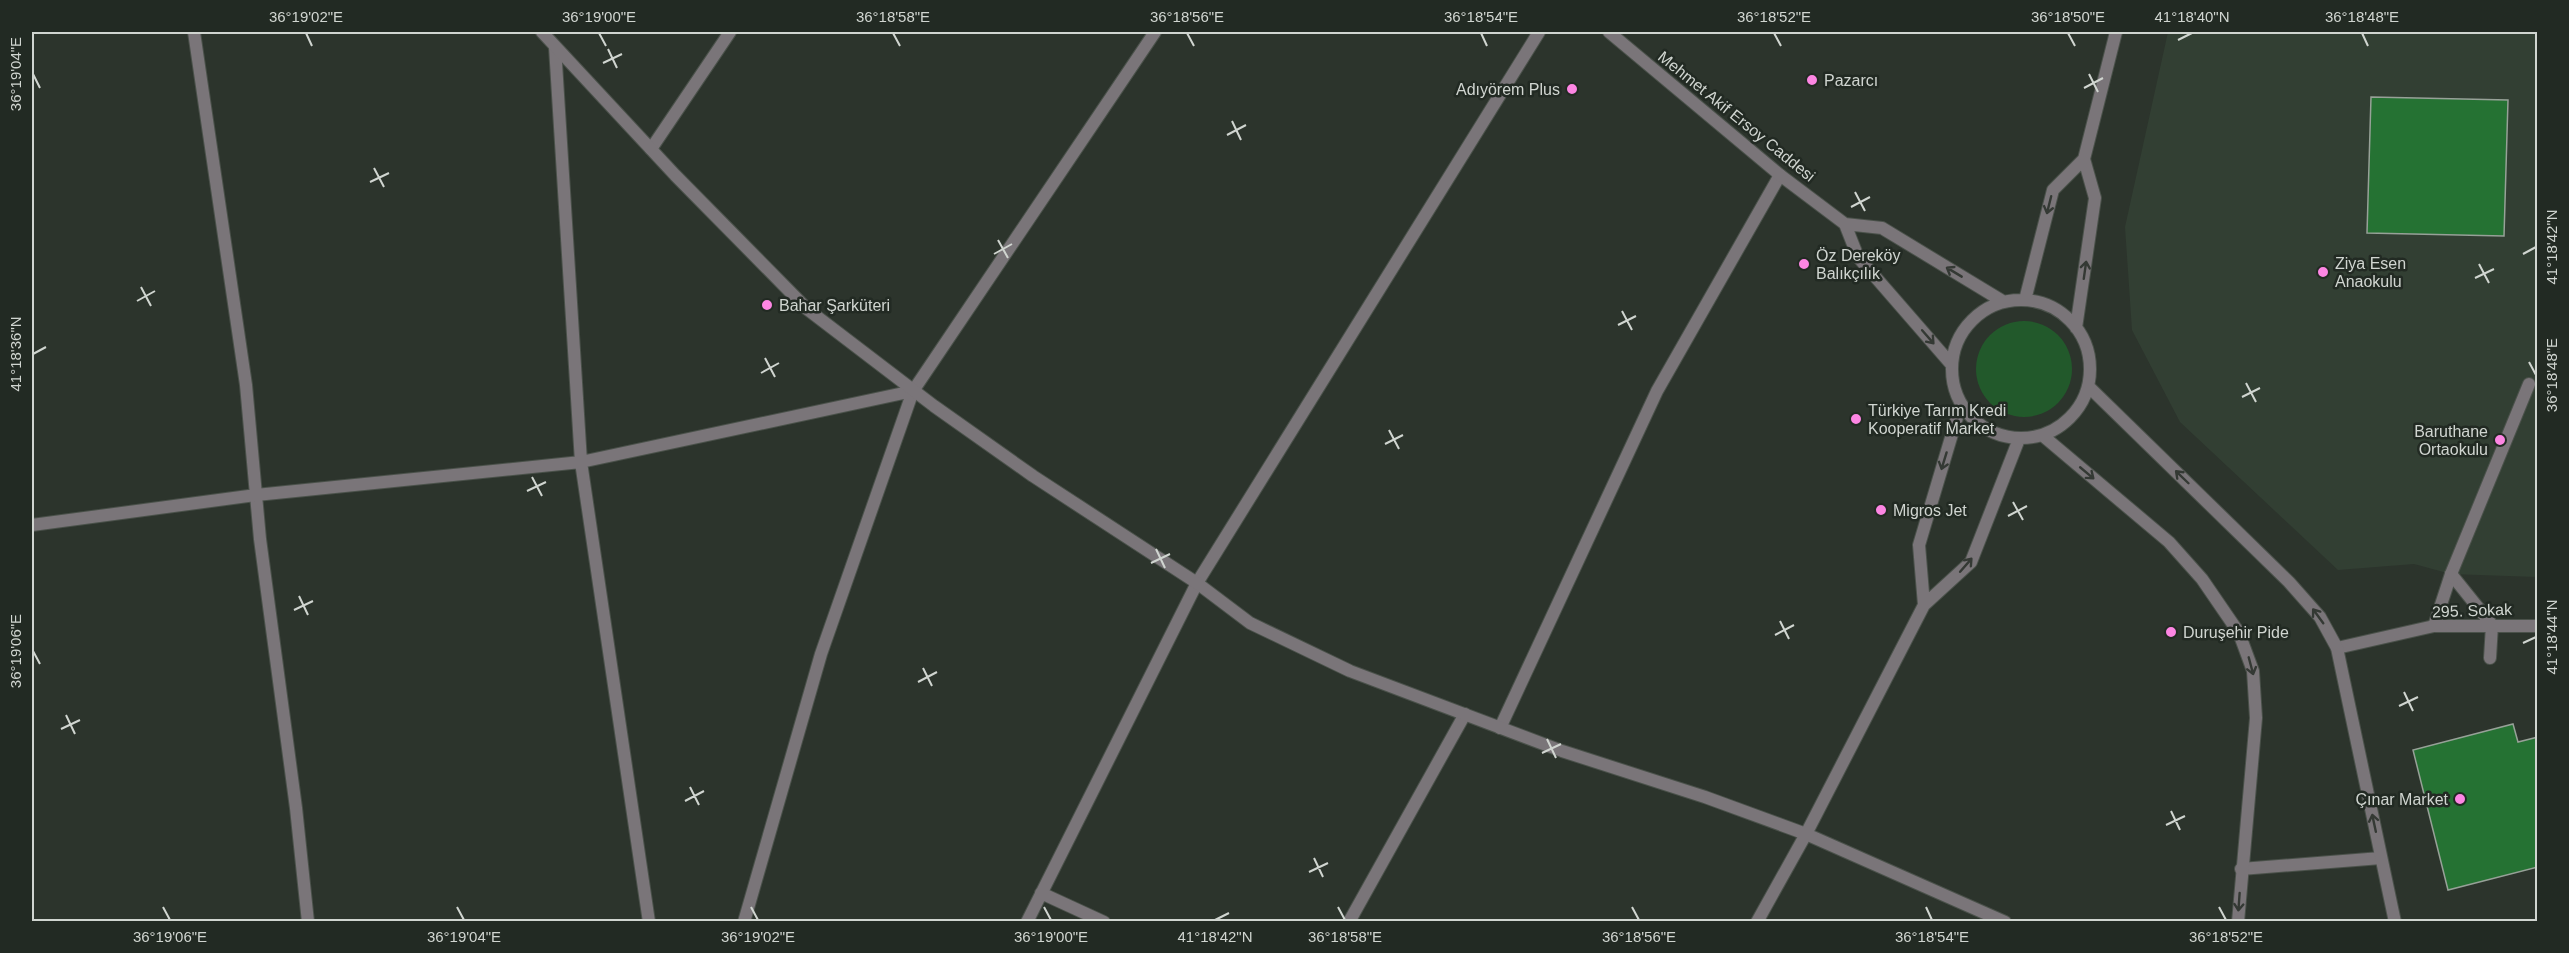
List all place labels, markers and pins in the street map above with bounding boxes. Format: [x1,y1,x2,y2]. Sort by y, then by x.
place label: Pazarcı [1824,72,1878,89]
marker: Pazarcı [1805,73,1819,87]
place label: Adıyörem Plus [1456,81,1560,98]
marker: Adıyörem Plus [1565,82,1579,96]
place label: Öz Dereköy Balıkçılık [1816,247,1900,282]
place label: Ziya Esen Anaokulu [2335,255,2406,290]
marker: Öz Dereköy Balıkçılık [1797,257,1811,271]
marker: Ziya Esen Anaokulu [2316,265,2330,279]
place label: Bahar Şarküteri [779,297,890,314]
marker: Bahar Şarküteri [760,298,774,312]
place label: Türkiye Tarım Kredi Kooperatif Market [1868,402,2006,437]
marker: Türkiye Tarım Kredi Kooperatif Market [1849,412,1863,426]
place label: Baruthane Ortaokulu [2414,423,2488,458]
marker: Baruthane Ortaokulu [2493,433,2507,447]
place label: Migros Jet [1893,502,1967,519]
marker: Migros Jet [1874,503,1888,517]
place label: Duruşehir Pide [2183,624,2289,641]
marker: Duruşehir Pide [2164,625,2178,639]
place label: Çınar Market [2356,791,2449,808]
marker: Çınar Market [2453,792,2467,806]

